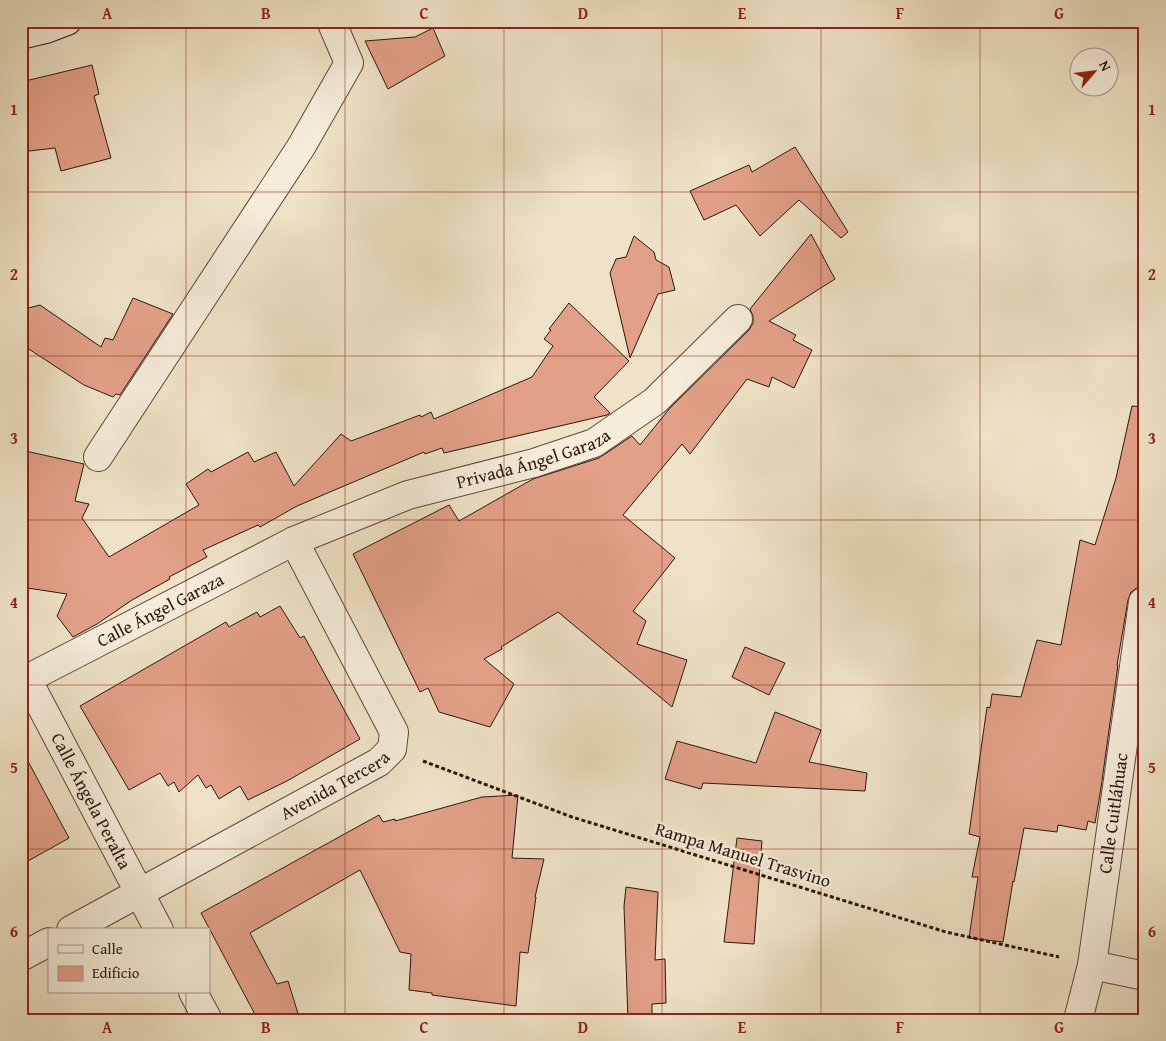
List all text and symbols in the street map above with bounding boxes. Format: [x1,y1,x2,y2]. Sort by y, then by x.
text: A [102,1,113,25]
text: B [261,1,271,25]
text: C [419,1,429,25]
text: D [578,1,588,25]
text: E [738,1,747,25]
text: F [896,1,904,25]
text: G [1054,1,1064,25]
north arrow [1068,48,1118,98]
text: N [1094,57,1117,75]
text: 1 [10,97,18,121]
text: 1 [1148,97,1156,121]
text: 2 [10,262,18,286]
text: 2 [1148,262,1156,286]
street label: Privada Ángel Garaza [453,421,616,495]
text: 3 [10,426,18,450]
text: 3 [1148,426,1156,450]
street label: Calle Ángel Garaza [92,565,229,654]
text: 4 [10,590,18,614]
text: 4 [1148,590,1156,614]
street label: Calle Ángela Peralta [45,728,139,874]
street label: Avenida Tercera [275,744,396,826]
street label: Calle Cuitláhuac [1091,751,1135,875]
text: 5 [10,755,18,779]
text: 5 [1148,755,1156,779]
street label: Rampa Manuel Trasvino [652,815,834,894]
text: 6 [10,919,18,943]
text: 6 [1148,919,1156,943]
legend [48,928,210,994]
text: Calle [92,938,123,959]
text: Edificio [92,962,140,983]
text: A [102,1015,113,1039]
text: B [261,1015,271,1039]
text: C [419,1015,429,1039]
text: D [578,1015,588,1039]
text: E [738,1015,747,1039]
text: F [896,1015,904,1039]
text: G [1054,1015,1064,1039]

